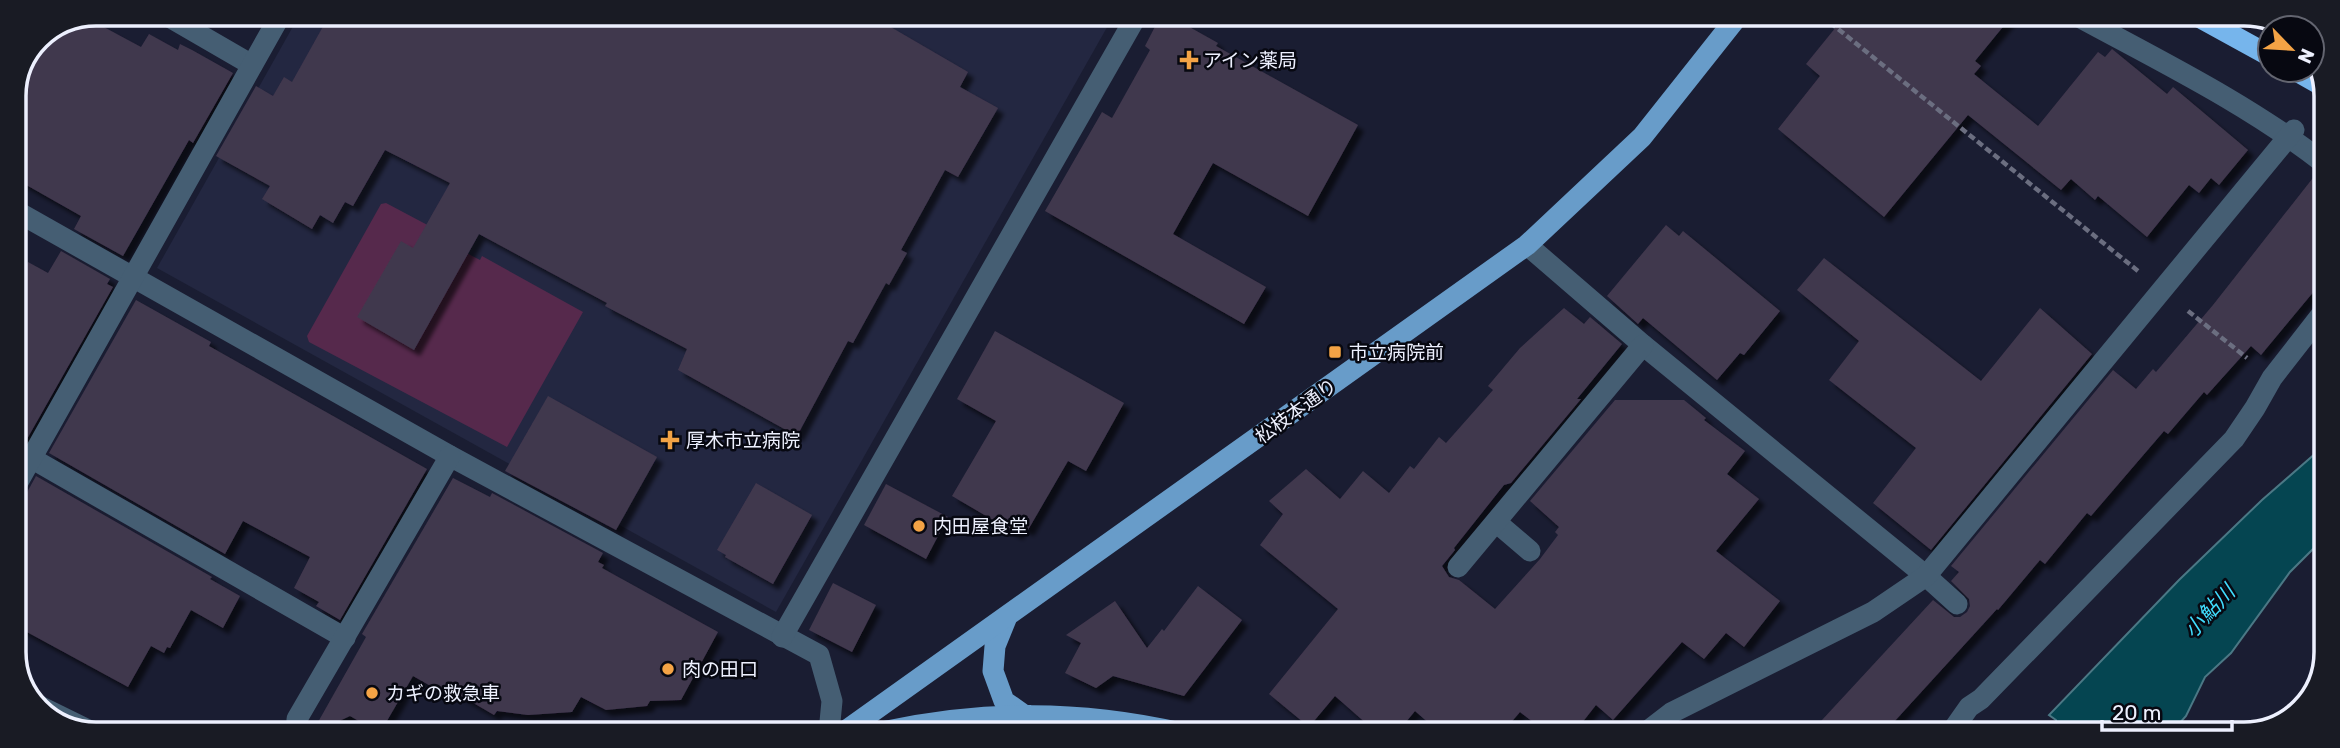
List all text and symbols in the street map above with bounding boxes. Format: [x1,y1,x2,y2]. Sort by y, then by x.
north arrow [2256,14,2326,84]
text: N [2293,45,2319,67]
place label: アイン薬局 [1203,49,1297,72]
marker: アイン薬局 [1181,52,1197,68]
place label: 市立病院前 [1349,341,1444,364]
marker: 市立病院前 [1327,344,1343,360]
street label: 松枝本通り [1251,374,1341,448]
place label: 厚木市立病院 [686,429,800,452]
marker: 厚木市立病院 [660,430,680,450]
place label: 内田屋食堂 [933,515,1028,538]
marker: 内田屋食堂 [911,518,927,534]
water label: 小鮎川 [2178,578,2241,643]
place label: 肉の田口 [682,658,758,681]
marker: 肉の田口 [660,661,676,677]
place label: カギの救急車 [386,682,500,705]
marker: カギの救急車 [364,685,380,701]
scale bar [2102,688,2232,732]
text: 20 m [2112,700,2161,725]

